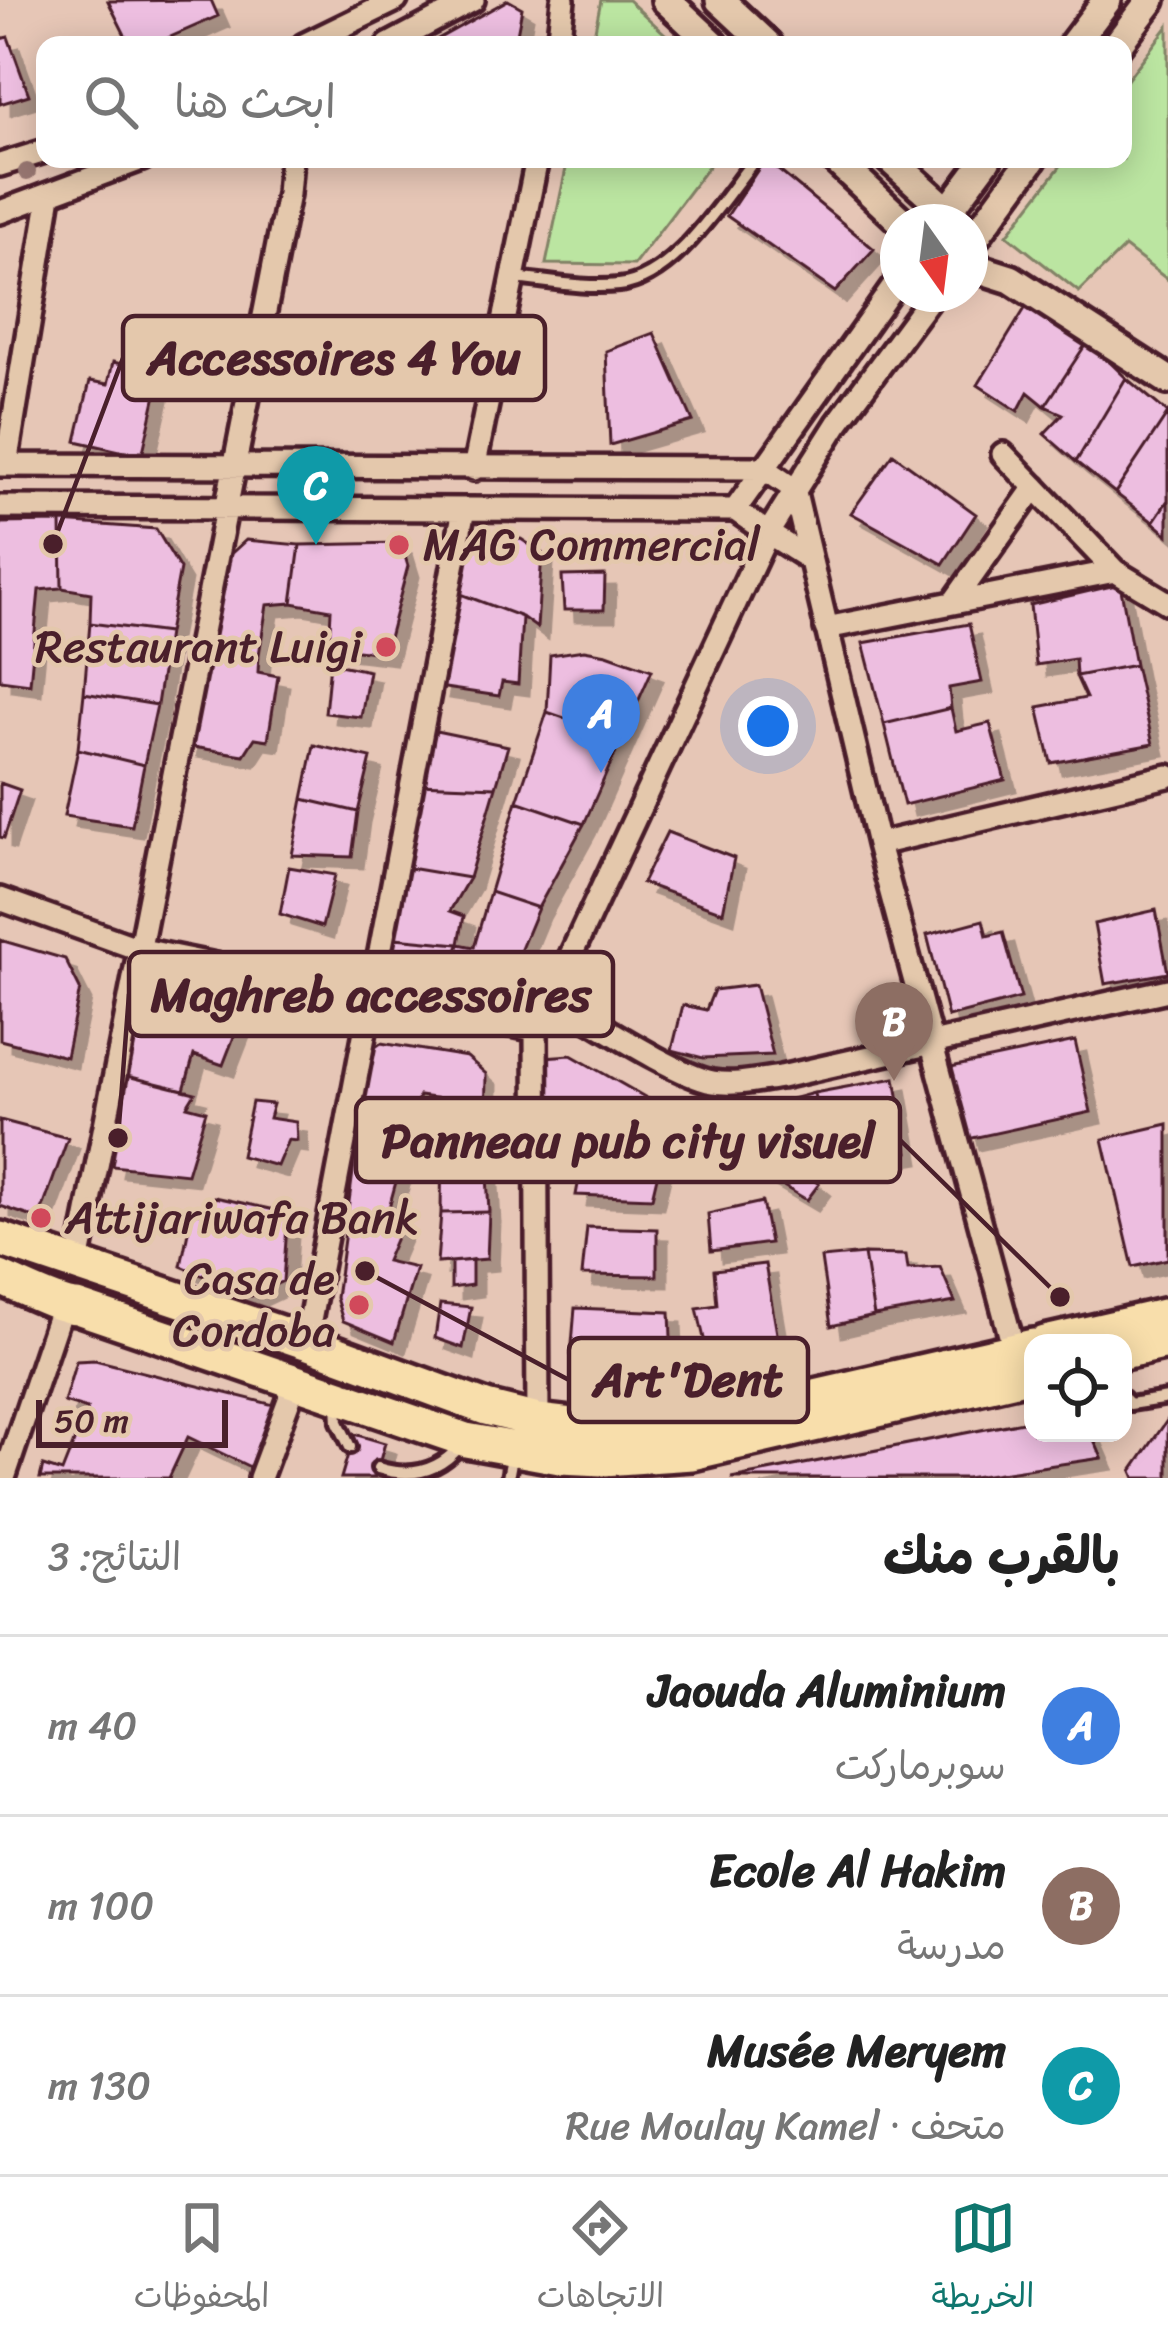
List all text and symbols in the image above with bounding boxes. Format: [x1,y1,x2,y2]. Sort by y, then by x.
search box [36,36,1132,168]
text: ابحث هنا [174,62,336,142]
icon: search [78,69,144,135]
north arrow [880,204,988,312]
text: Accessoires 4 You [145,315,521,400]
callout: Accessoires 4 You [123,316,545,400]
pin: C [277,446,355,545]
place label: MAG Commercial [423,505,761,585]
marker: MAG Commercial [386,532,412,558]
place label: Restaurant Luigi [35,607,364,687]
marker: Restaurant Luigi [373,634,399,660]
pin: A [562,674,640,773]
your location [738,696,798,756]
callout: Maghreb accessoires [129,952,613,1036]
text: Maghreb accessoires [150,952,593,1037]
pin: B [855,982,933,1081]
callout: Panneau pub city visuel [356,1098,900,1182]
text: Panneau pub city visuel [381,1098,877,1183]
place label: Attijariwafa Bank [64,1178,419,1258]
marker: Attijariwafa Bank [28,1205,54,1231]
place label: Casa de Cordoba [172,1239,335,1371]
marker: Casa de Cordoba [346,1292,372,1318]
map controls [1024,1334,1132,1442]
button: locate [1024,1334,1132,1442]
text: Art'Dent [591,1337,783,1422]
callout: Art'Dent [569,1338,808,1422]
text: 50 m [54,1392,129,1450]
scale bar [36,1394,228,1447]
text: بالقرب منك [883,1511,1120,1601]
text: النتائج: 3 [48,1522,181,1591]
text: Jaouda Aluminium [649,1651,1006,1731]
text: 40 m [48,1691,137,1760]
text: A [1068,1691,1094,1760]
text: سوبرماركت [835,1731,1006,1800]
text: Ecole Al Hakim [709,1831,1006,1911]
text: 100 m [48,1871,154,1940]
text: B [1069,1871,1093,1940]
text: مدرسة [897,1911,1006,1980]
text: Musée Meryem [707,2011,1006,2091]
text: 130 m [48,2051,151,2120]
text: C [1069,2051,1093,2120]
text: متحف · Rue Moulay Kamel [566,2091,1006,2160]
tab: المحفوظات [134,2195,270,2325]
tab: الاتجاهات [537,2195,664,2325]
tab: الخريطة [931,2195,1034,2325]

